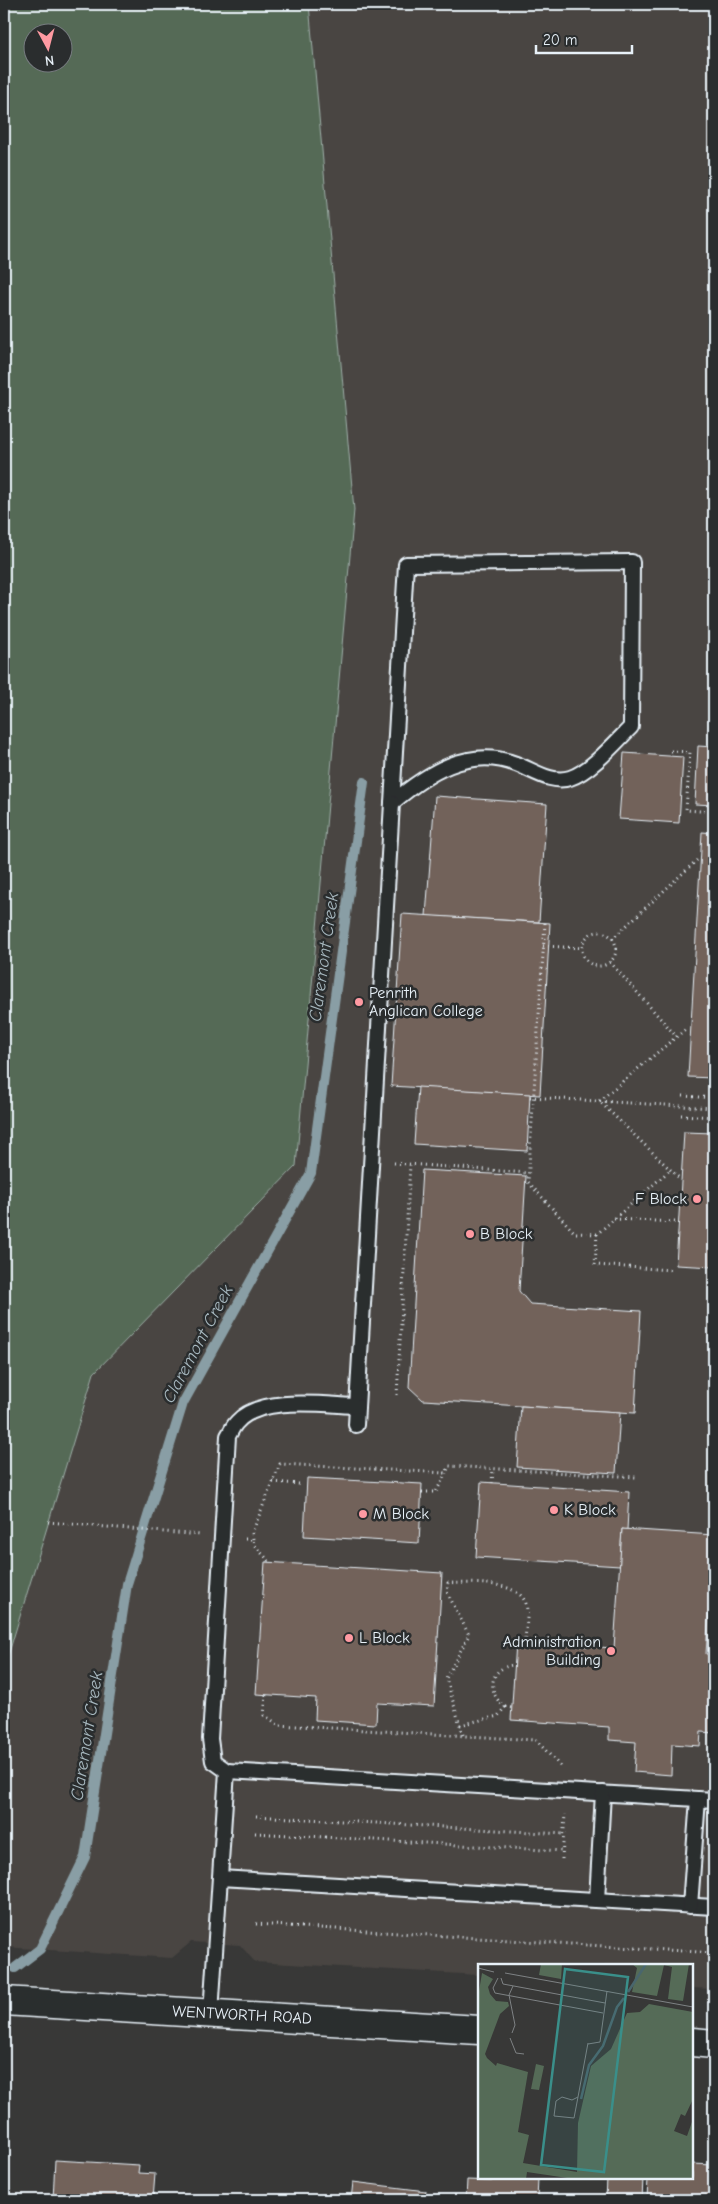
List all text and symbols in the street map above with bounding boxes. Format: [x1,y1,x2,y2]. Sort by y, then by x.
north arrow [22,22,72,72]
scale bar [536,22,632,54]
text: 20 m [543,31,577,49]
text: N [44,51,55,69]
water label: Claremont Creek [305,891,344,1023]
place label: Penrith Anglican College [369,984,483,1020]
marker: Penrith Anglican College [353,996,365,1008]
place label: F Block [635,1190,687,1208]
marker: F Block [691,1193,703,1205]
place label: B Block [480,1225,533,1243]
marker: B Block [464,1228,476,1240]
water label: Claremont Creek [158,1281,238,1406]
place label: K Block [564,1501,616,1519]
marker: K Block [548,1504,560,1516]
place label: M Block [373,1505,429,1523]
marker: M Block [357,1508,369,1520]
place label: L Block [359,1629,410,1647]
marker: L Block [343,1632,355,1644]
place label: Administration Building [503,1633,601,1669]
marker: Administration Building [605,1645,617,1657]
water label: Claremont Creek [66,1670,108,1802]
inset map [478,1964,693,2179]
street label: WENTWORTH ROAD [172,2002,312,2028]

